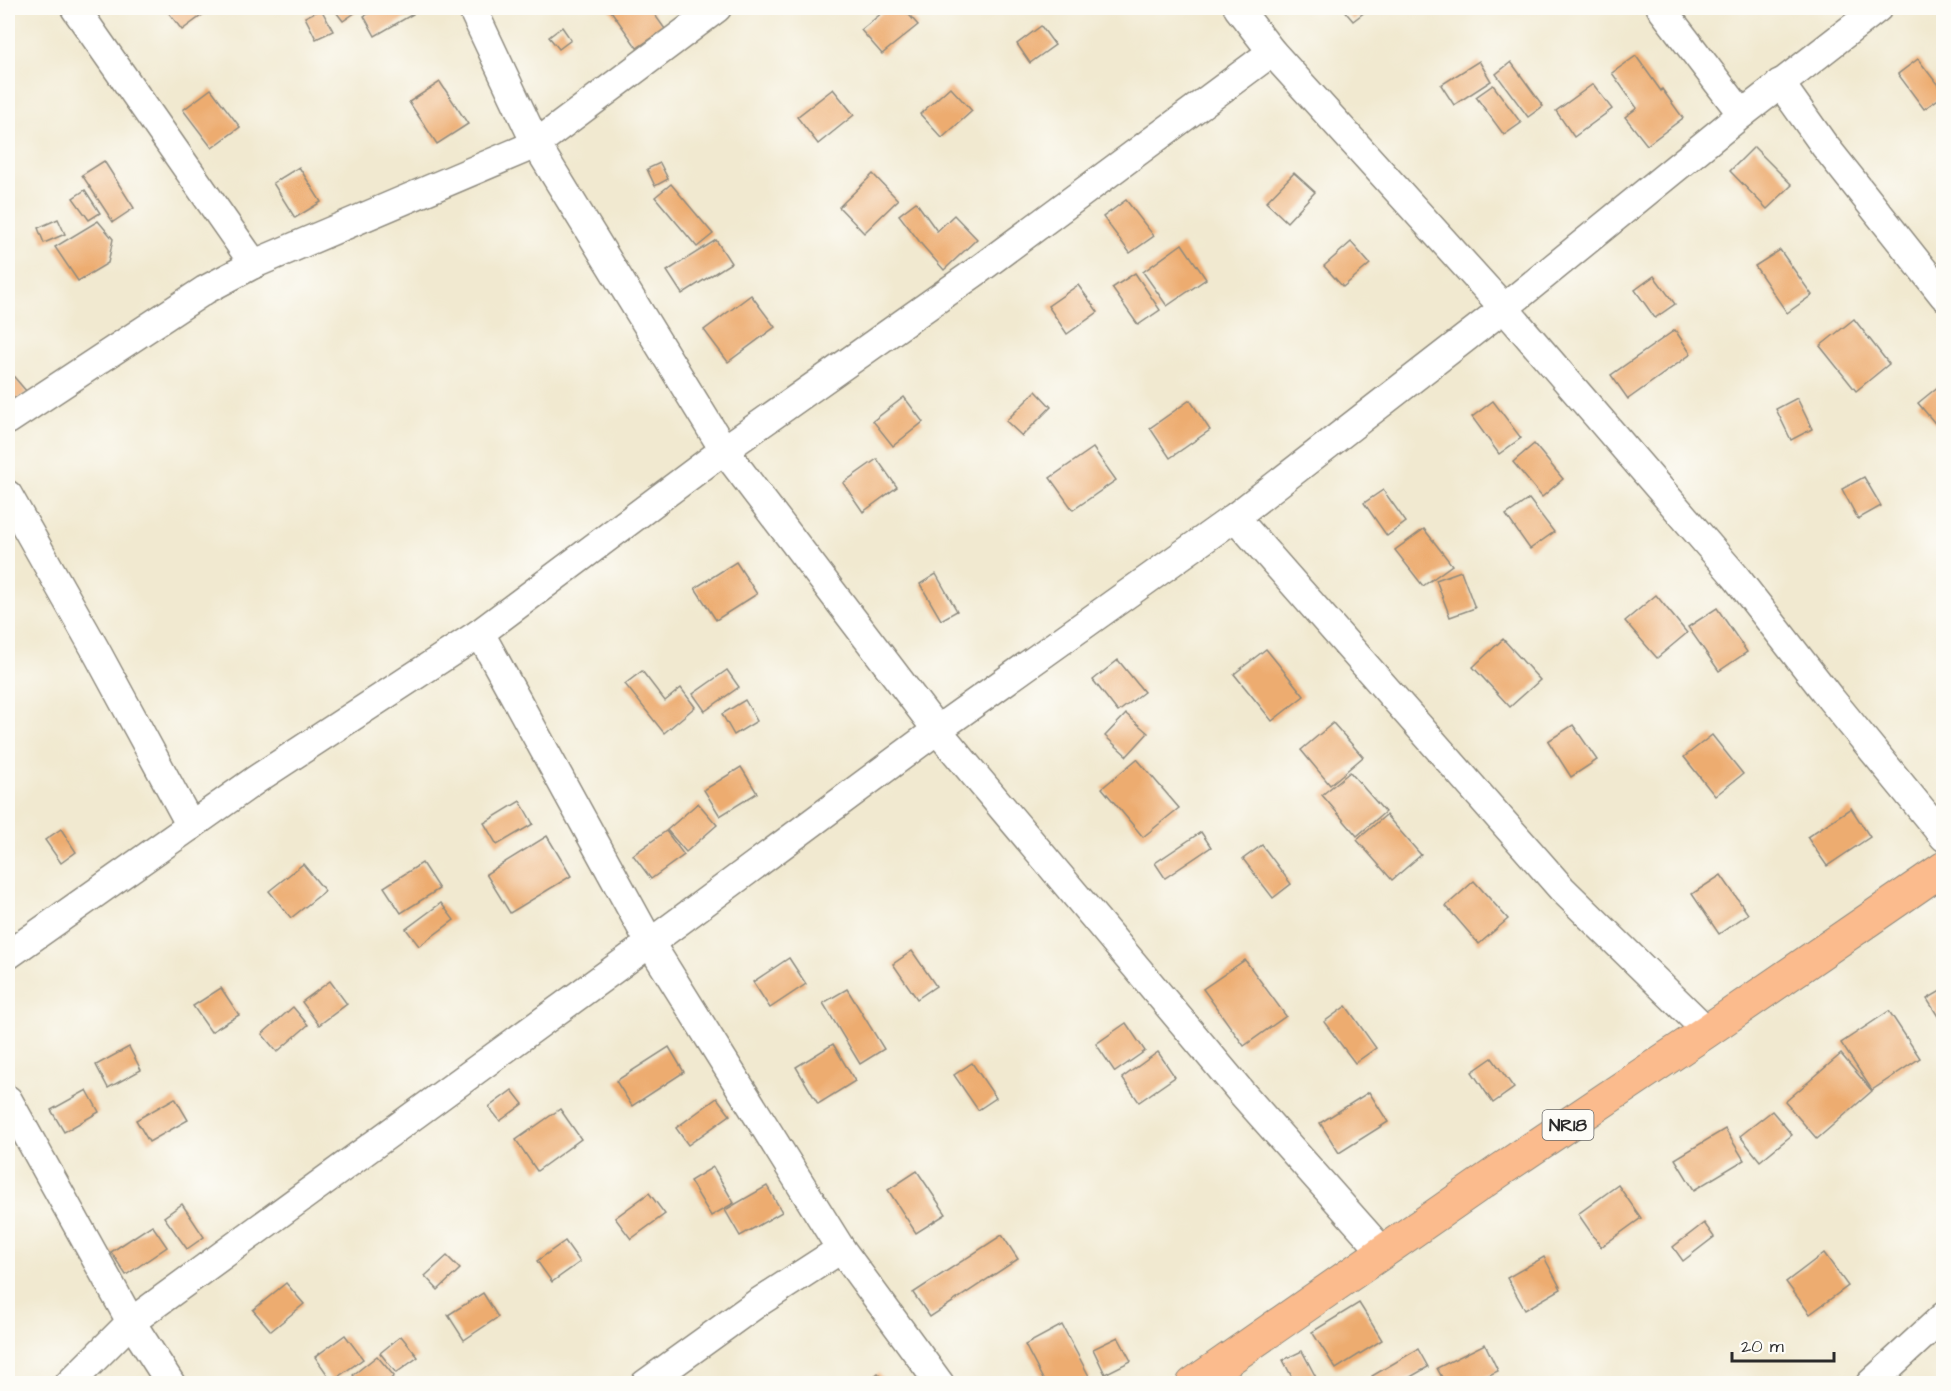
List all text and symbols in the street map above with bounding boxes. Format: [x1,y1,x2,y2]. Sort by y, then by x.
road number: NR18 [1542,1110,1594,1140]
scale bar [1732,1325,1834,1363]
text: 20 m [1741,1334,1784,1359]

